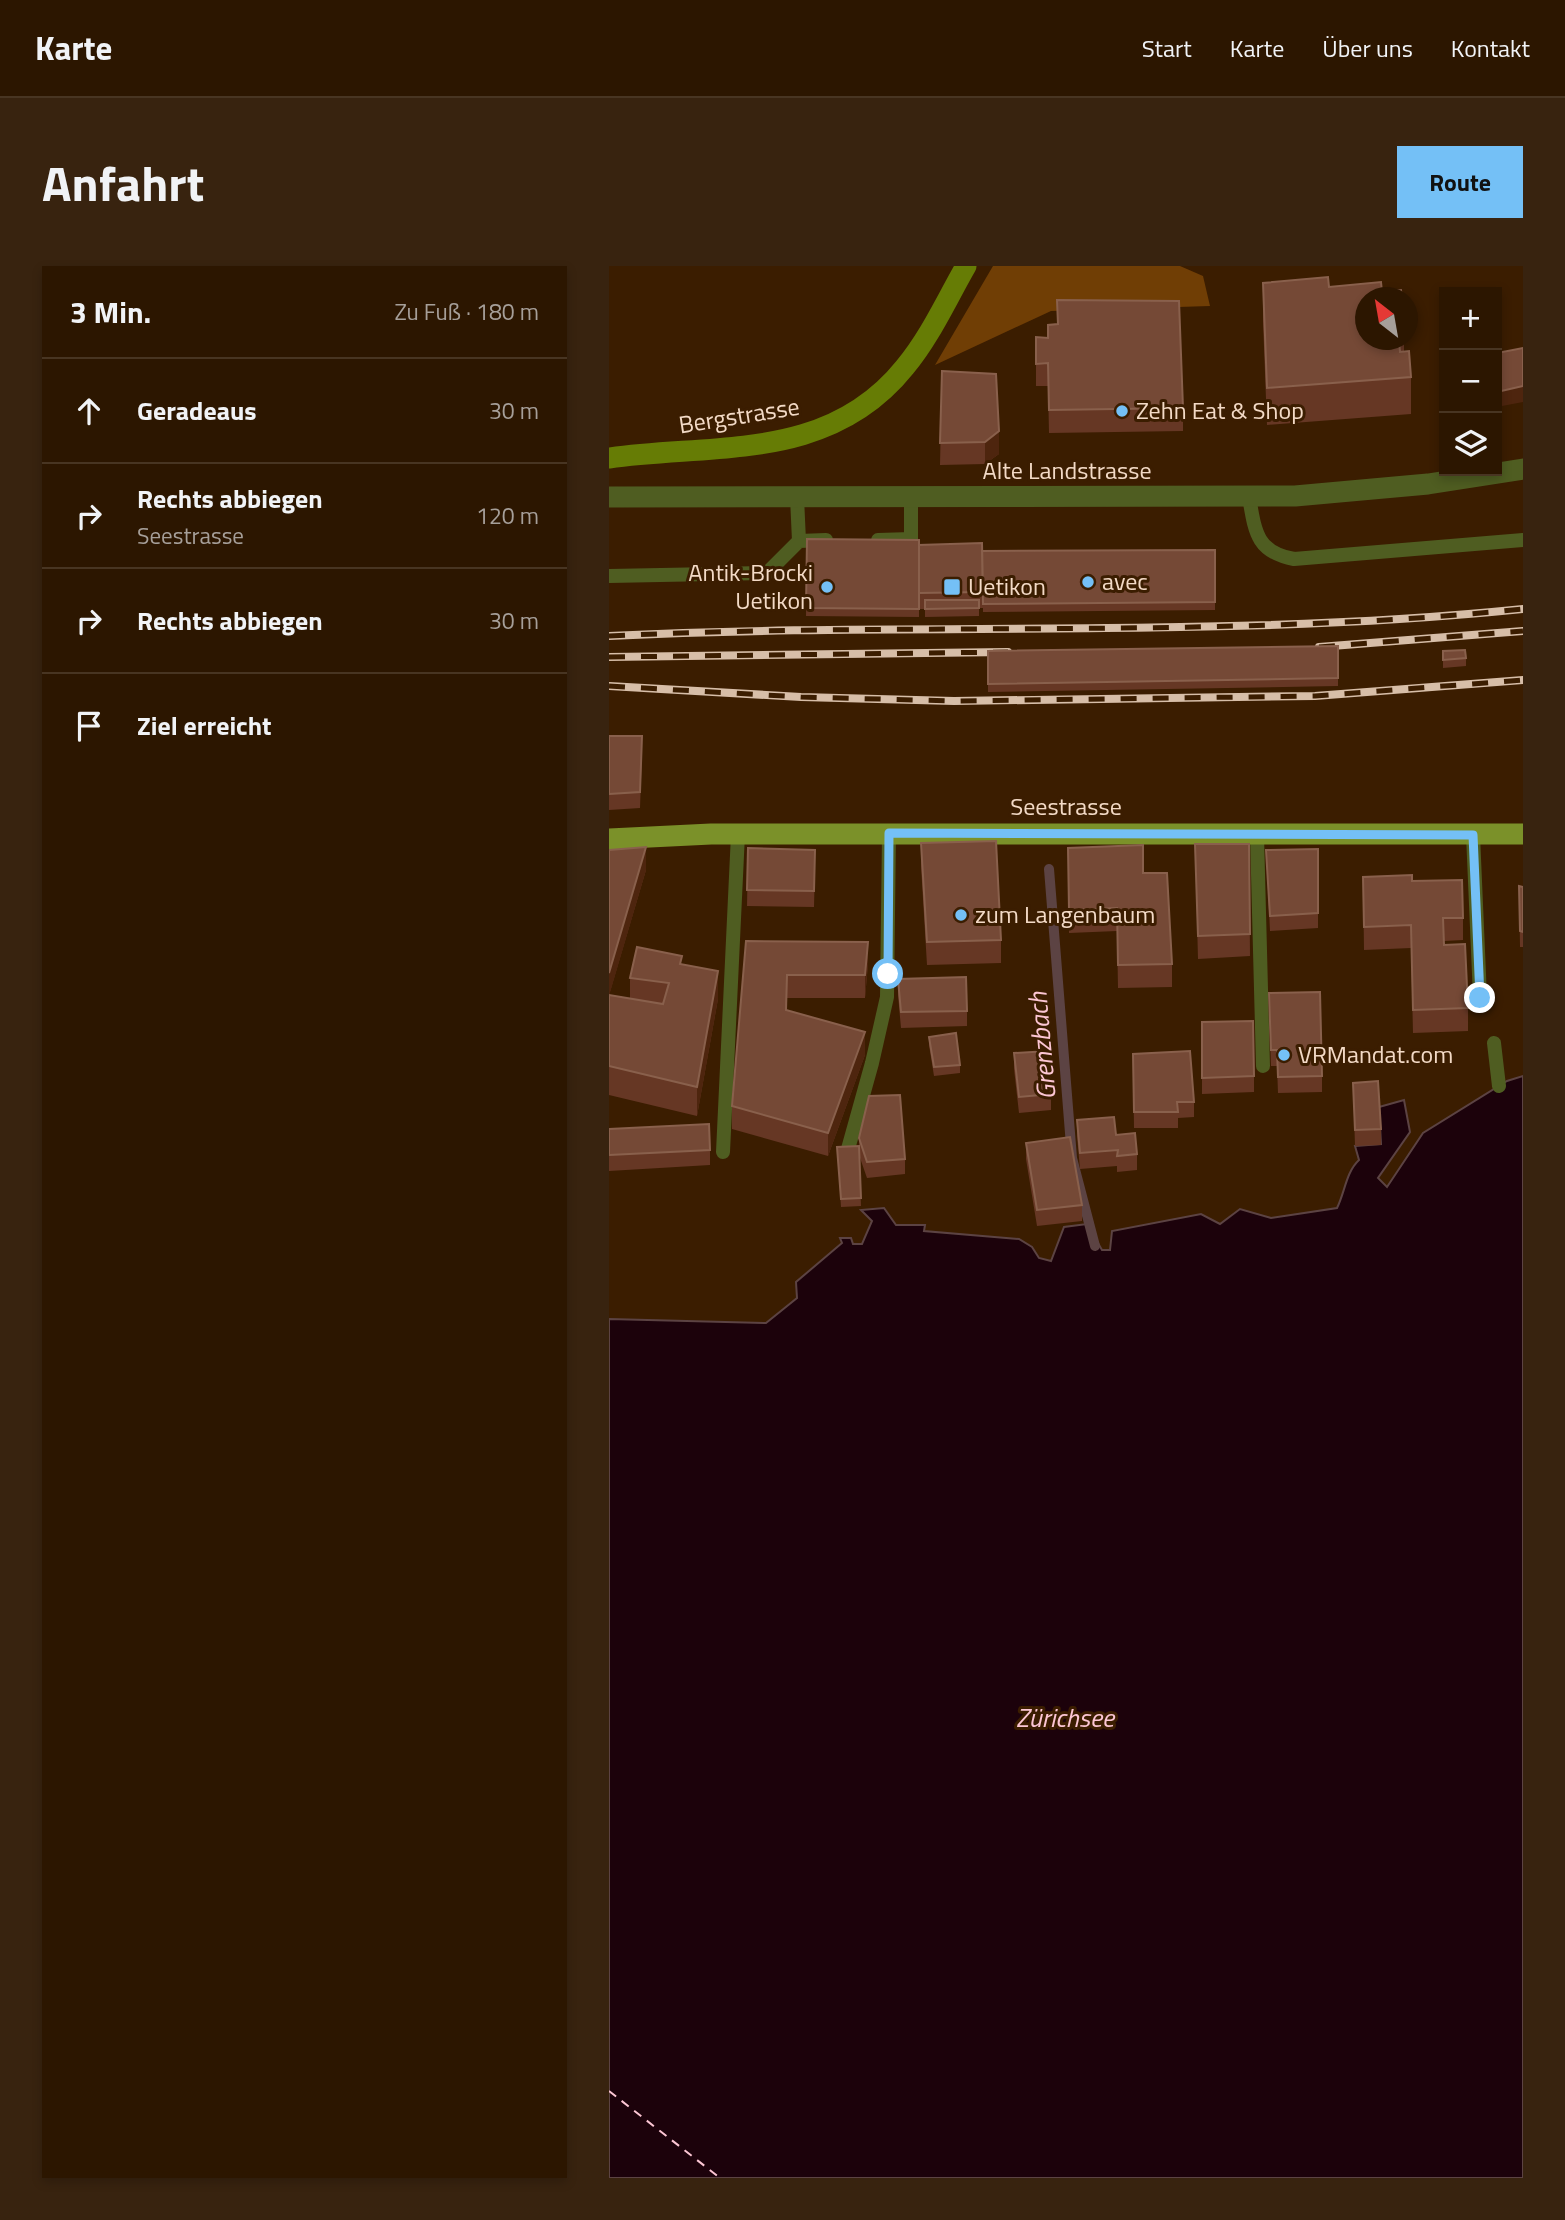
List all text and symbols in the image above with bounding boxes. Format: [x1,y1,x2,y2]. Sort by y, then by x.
text: Karte [35,23,112,73]
text: Start [1142,30,1192,66]
text: Karte [1230,30,1284,66]
text: Über uns [1322,30,1413,66]
text: Kontakt [1451,30,1530,66]
text: Anfahrt [42,145,204,220]
button: Route [1397,146,1523,218]
north arrow [1355,287,1418,350]
map controls [1439,287,1502,476]
button: + [1439,287,1502,350]
text: 3 Min. [70,289,151,335]
text: Zu Fuß · 180 m [395,294,539,329]
button: − [1439,350,1502,413]
street label: Bergstrasse [676,388,802,442]
text: Geradeaus [137,391,257,430]
icon: ahead [70,392,108,430]
place label: Zehn Eat & Shop [1136,392,1304,428]
text: 30 m [489,393,539,428]
marker: Zehn Eat & Shop [1114,403,1130,419]
button: layers [1439,413,1502,476]
street label: Alte Landstrasse [982,452,1152,488]
text: Rechts abbiegen [137,479,323,518]
icon: right [70,497,108,535]
text: 120 m [476,498,539,533]
text: Seestrasse [137,518,244,553]
place label: Antik-Brocki Uetikon [688,554,813,618]
place label: avec [1102,563,1148,599]
place label: Uetikon [968,568,1046,604]
marker: avec [1080,574,1096,590]
marker: Uetikon [942,577,962,597]
marker: Antik-Brocki Uetikon [819,579,835,595]
text: Rechts abbiegen [137,601,323,640]
icon: right [70,602,108,640]
text: 30 m [489,603,539,638]
text: Ziel erreicht [137,706,272,745]
icon: arrive [70,707,108,745]
street label: Seestrasse [1010,788,1122,824]
place label: zum Langenbaum [975,896,1155,932]
marker: zum Langenbaum [953,907,969,923]
route start [872,958,903,989]
route end [1464,982,1495,1013]
water label: Grenzbach [1017,990,1066,1102]
place label: VRMandat.com [1298,1036,1453,1072]
marker: VRMandat.com [1276,1047,1292,1063]
water label: Zürichsee [1016,1698,1116,1737]

